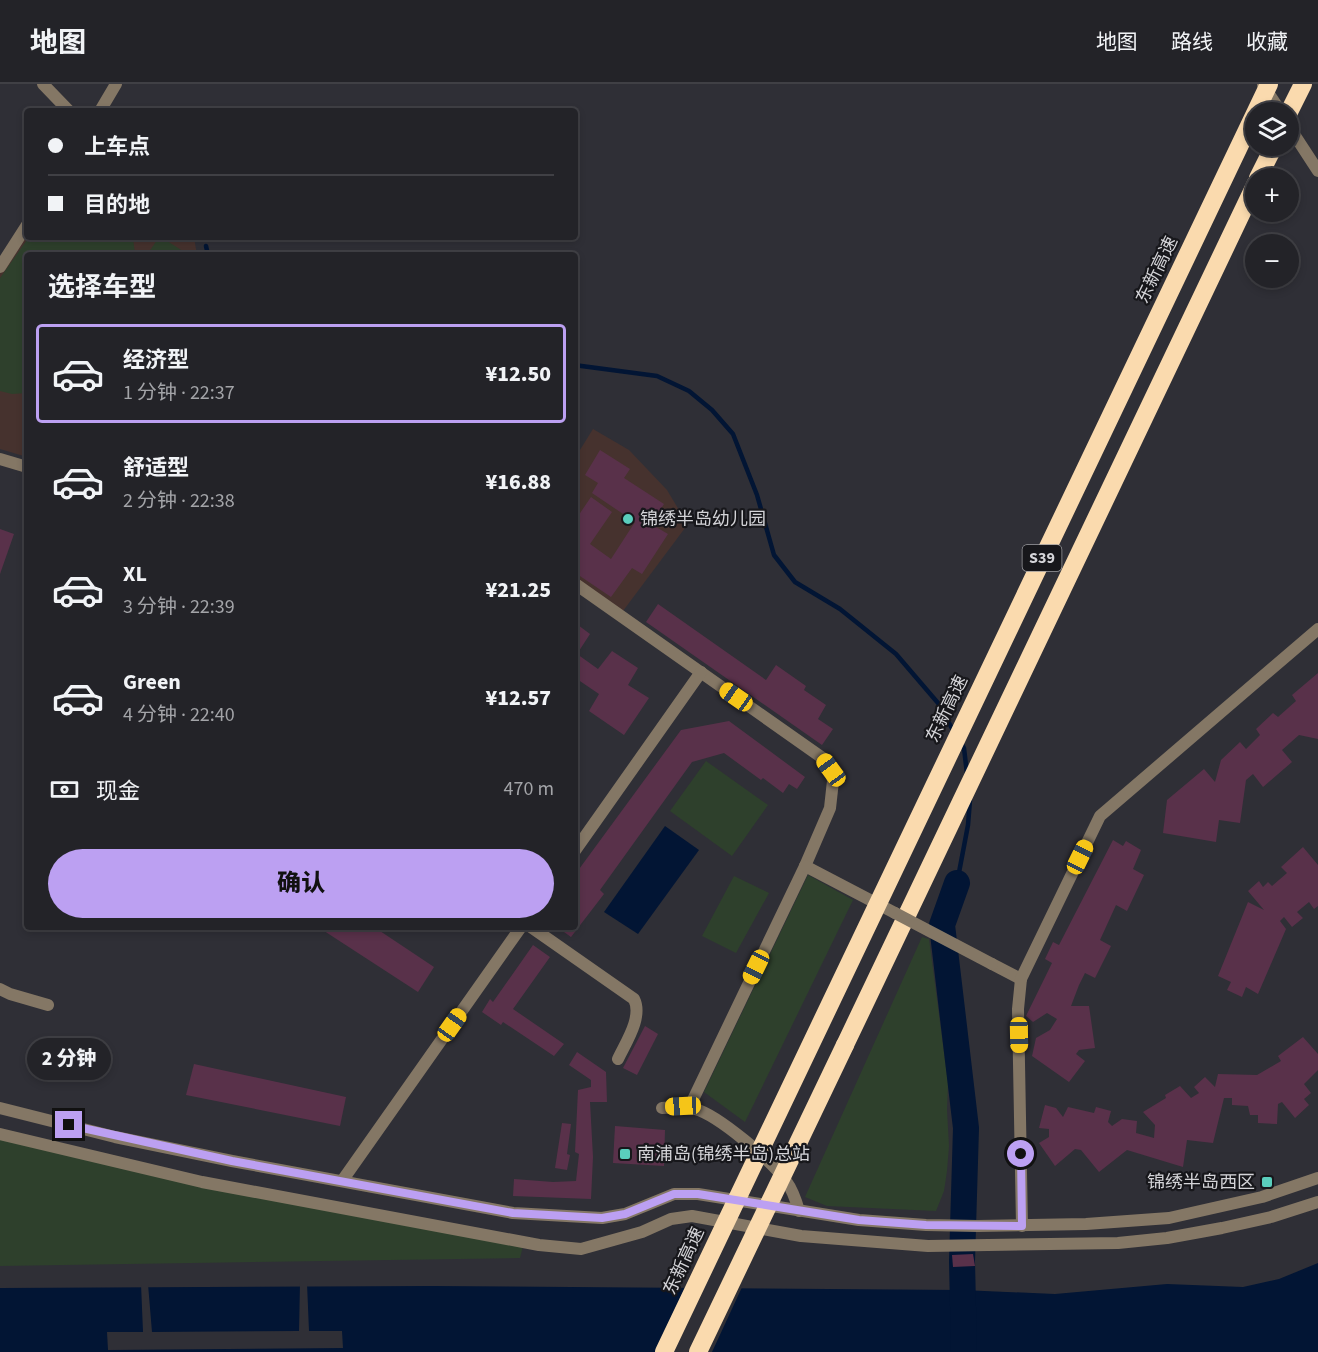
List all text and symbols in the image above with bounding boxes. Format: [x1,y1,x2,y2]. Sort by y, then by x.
text: 地图 [30,23,86,63]
text: 地图 [1096,27,1138,57]
text: 路线 [1171,27,1213,57]
text: 收藏 [1246,27,1288,57]
map controls [1245,102,1299,288]
button: layers [1245,102,1299,156]
text: 上车点 [84,131,150,163]
button: + [1245,168,1299,222]
text: 目的地 [84,189,150,221]
street label: 东新高速 [1130,232,1184,308]
button: − [1245,234,1299,288]
text: 选择车型 [48,268,156,307]
text: 经济型 [123,344,189,376]
icon: car [51,347,105,401]
text: ¥12.50 [485,358,551,390]
text: 1 分钟 · 22:37 [123,379,235,407]
text: 舒适型 [123,452,189,484]
icon: car [51,455,105,509]
text: ¥16.88 [485,466,551,498]
text: 2 分钟 · 22:38 [123,487,235,515]
place label: 锦绣半岛幼儿园 [640,507,766,532]
marker: 锦绣半岛幼儿园 [621,512,635,526]
road number: S39 [1022,545,1062,571]
text: XL [123,558,147,590]
icon: car [51,563,105,617]
text: ¥21.25 [485,574,551,606]
text: 3 分钟 · 22:39 [123,593,235,621]
text: Green [123,666,181,698]
icon: car [51,671,105,725]
street label: 东新高速 [920,671,974,747]
car [716,679,756,715]
text: ¥12.57 [485,682,551,714]
text: 4 分钟 · 22:40 [123,701,235,729]
car [813,750,849,790]
icon: cash [48,773,81,806]
text: 现金 [96,775,140,807]
text: 470 m [504,775,554,803]
car [1064,837,1096,877]
button: 确认 [48,849,554,918]
car [740,947,772,987]
car [434,1005,470,1045]
car [1010,1017,1028,1053]
callout: 2 分钟 [27,1038,111,1080]
text: 2 分钟 [42,1045,96,1073]
car [665,1096,701,1116]
route end [55,1111,82,1138]
route start [1007,1140,1034,1167]
place label: 南浦岛(锦绣半岛)总站 [637,1142,810,1167]
marker: 南浦岛(锦绣半岛)总站 [618,1147,632,1161]
place label: 锦绣半岛西区 [1147,1170,1255,1195]
marker: 锦绣半岛西区 [1260,1175,1274,1189]
street label: 东新高速 [657,1223,711,1299]

